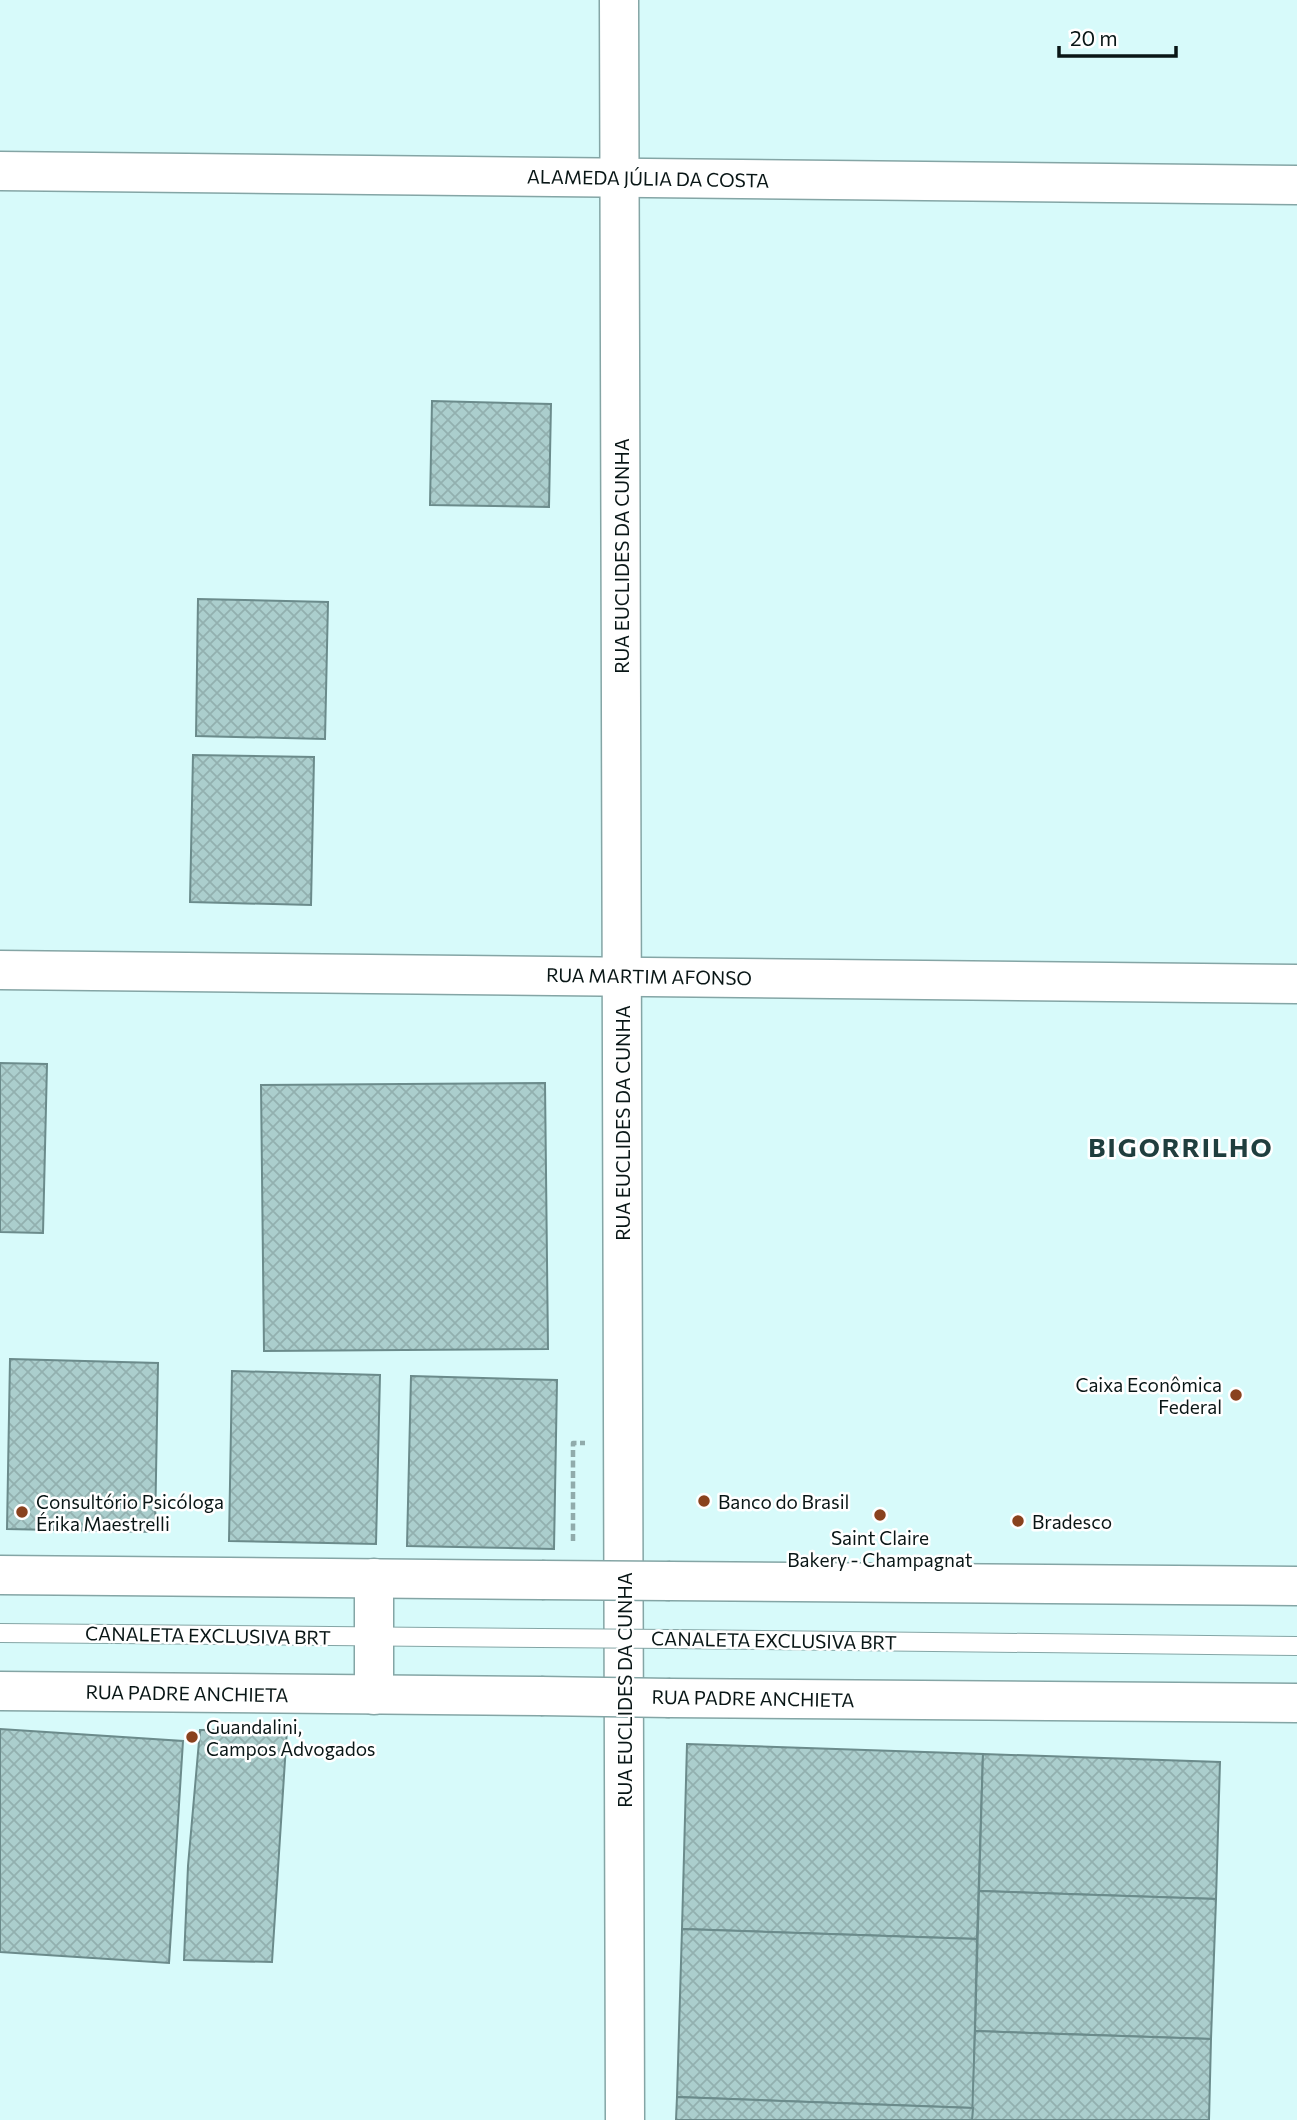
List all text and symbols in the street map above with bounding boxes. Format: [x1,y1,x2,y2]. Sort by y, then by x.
scale bar [1059,14,1176,58]
text: 20 m [1070,25,1118,50]
street label: ALAMEDA JÚLIA DA COSTA [527,163,769,192]
street label: RUA EUCLIDES DA CUNHA [610,438,633,674]
street label: RUA MARTIM AFONSO [546,963,752,989]
street label: RUA EUCLIDES DA CUNHA [611,1005,634,1241]
district label: BIGORRILHO [1088,1131,1274,1162]
place label: Caixa Econômica Federal [1075,1373,1222,1418]
marker: Caixa Econômica Federal [1228,1387,1244,1403]
place label: Consultório Psicóloga Érika Maestrelli [36,1490,224,1535]
place label: Banco do Brasil [718,1490,849,1513]
marker: Banco do Brasil [696,1493,712,1509]
marker: Consultório Psicóloga Érika Maestrelli [14,1504,30,1520]
marker: Saint Claire Bakery - Champagnat [872,1507,888,1523]
place label: Bradesco [1032,1510,1112,1533]
marker: Bradesco [1010,1513,1026,1529]
place label: Saint Claire Bakery - Champagnat [787,1526,973,1571]
street label: RUA EUCLIDES DA CUNHA [613,1572,636,1808]
street label: CANALETA EXCLUSIVA BRT [85,1621,331,1649]
street label: CANALETA EXCLUSIVA BRT [651,1626,897,1654]
street label: RUA PADRE ANCHIETA [85,1680,289,1706]
street label: RUA PADRE ANCHIETA [651,1685,855,1711]
place label: Guandalini, Campos Advogados [206,1715,376,1760]
marker: Guandalini, Campos Advogados [184,1729,200,1745]

